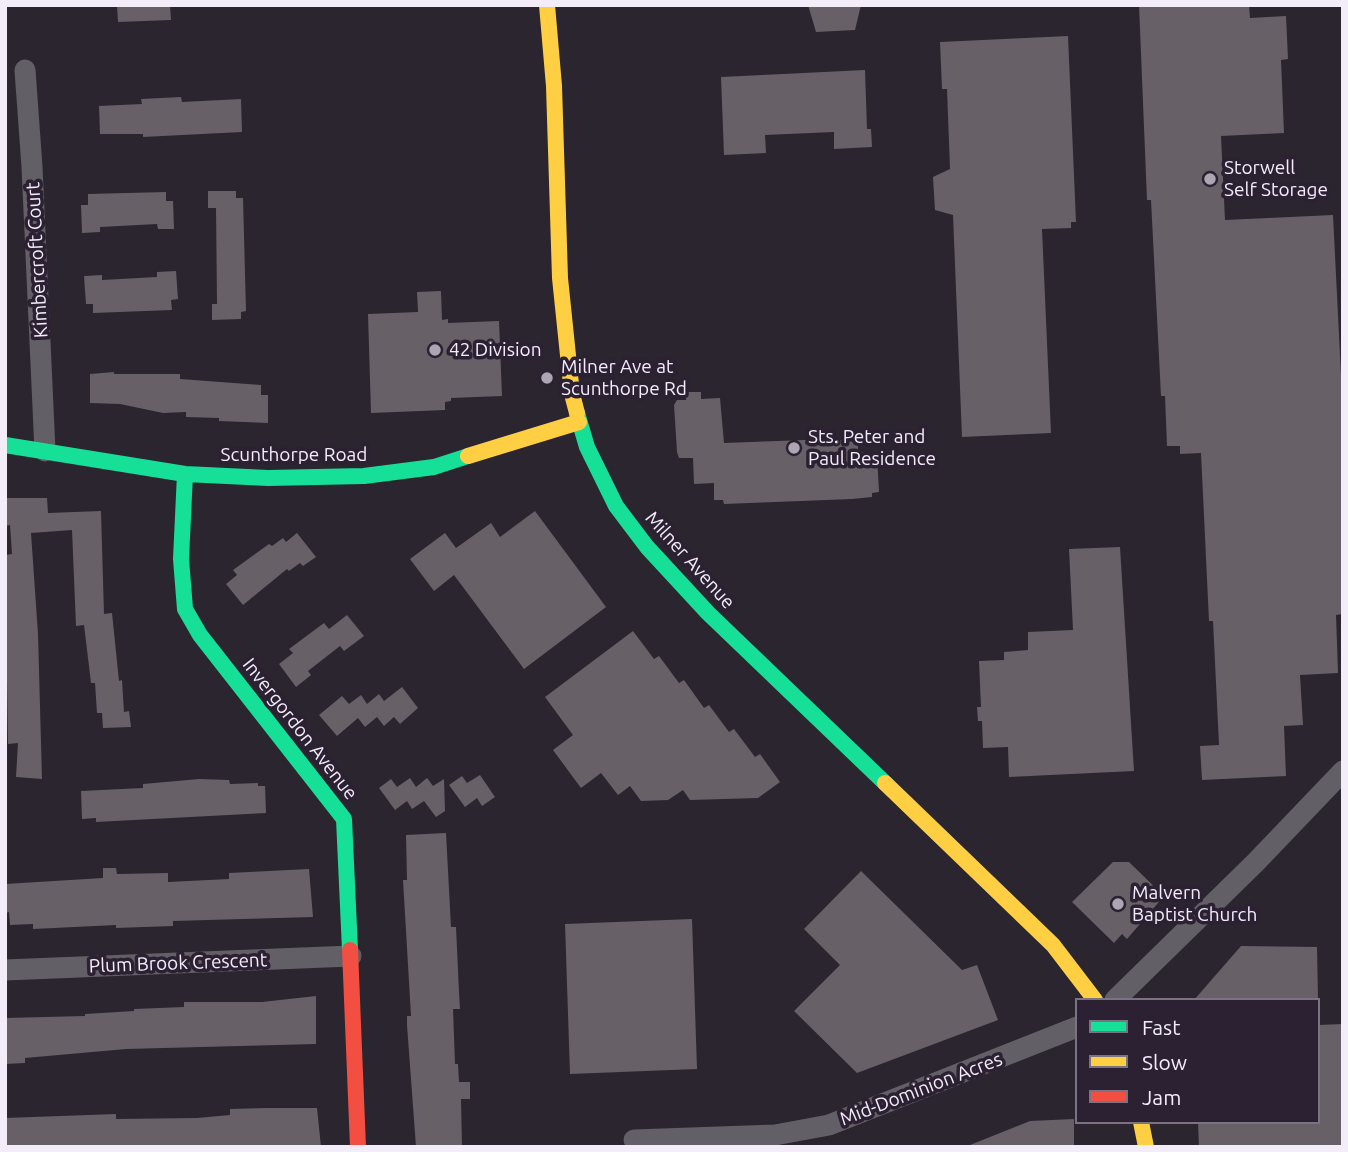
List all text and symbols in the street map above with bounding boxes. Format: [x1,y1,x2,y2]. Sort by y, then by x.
place label: Storwell Self Storage [1224,157,1328,201]
marker: Storwell Self Storage [1202,171,1218,187]
street label: Kimbercroft Court [22,181,52,339]
place label: 42 Division [449,339,541,361]
marker: 42 Division [427,342,443,358]
place label: Milner Ave at Scunthorpe Rd [561,356,687,400]
marker: Milner Ave at Scunthorpe Rd [539,370,555,386]
place label: Sts. Peter and Paul Residence [808,426,936,470]
marker: Sts. Peter and Paul Residence [786,440,802,456]
street label: Scunthorpe Road [221,444,367,466]
street label: Milner Avenue [640,507,740,613]
street label: Invergordon Avenue [238,654,362,804]
place label: Malvern Baptist Church [1132,882,1257,926]
marker: Malvern Baptist Church [1110,896,1126,912]
street label: Plum Brook Crescent [88,948,268,978]
legend [1075,998,1320,1124]
text: Fast [1142,1015,1180,1039]
street label: Mid-Dominion Acres [837,1048,1005,1130]
text: Slow [1142,1050,1187,1074]
text: Jam [1142,1085,1181,1109]

